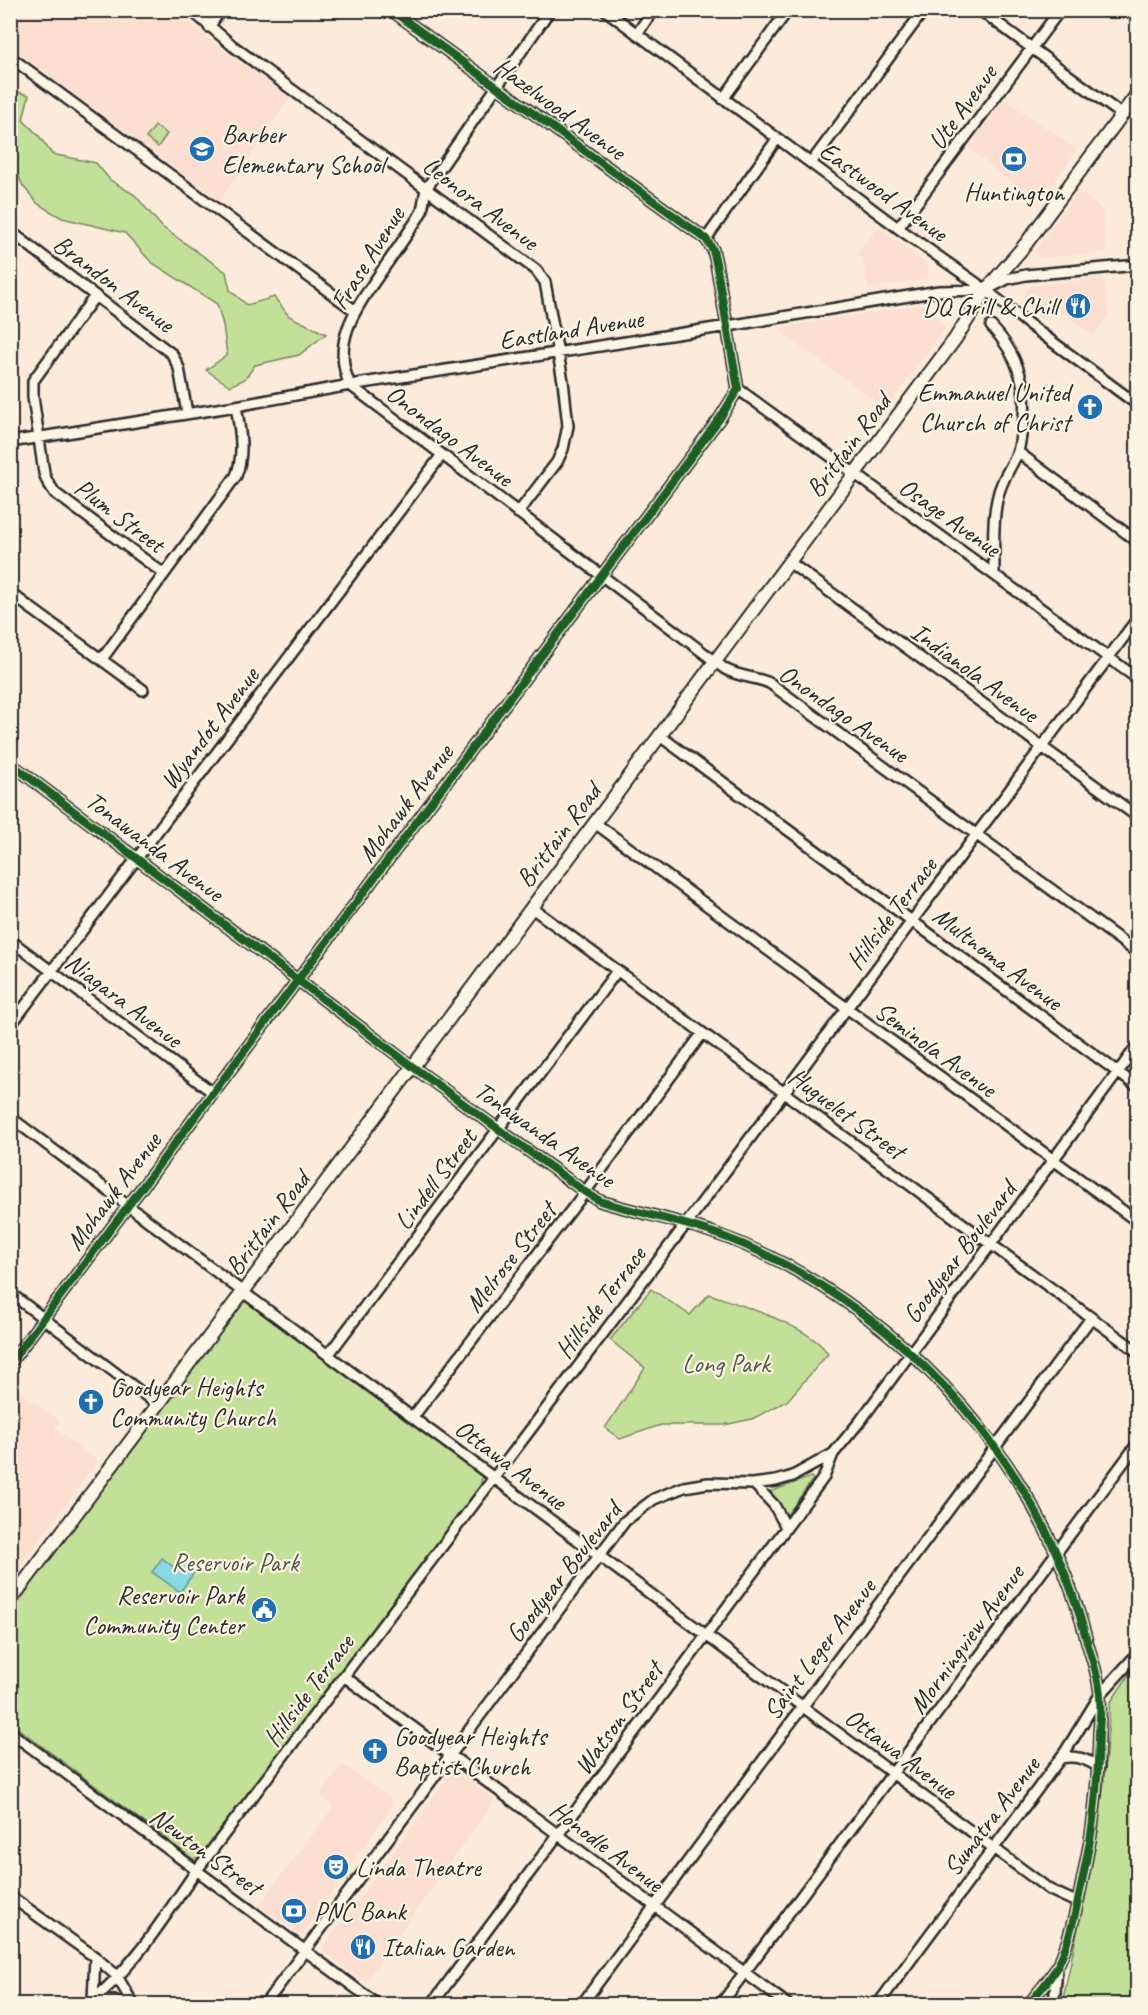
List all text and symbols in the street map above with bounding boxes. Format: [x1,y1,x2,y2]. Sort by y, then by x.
street label: Hazelwood Avenue [487,49,634,169]
street label: Ute Avenue [921,56,1006,156]
place label: Barber Elementary School [222,118,389,181]
school or university icon: Barber Elementary School [187,134,217,164]
street label: Eastwood Avenue [813,134,956,250]
bank icon: Huntington [999,144,1029,174]
street label: Leonora Avenue [416,149,547,259]
place label: Huntington [964,176,1065,209]
street label: Frase Avenue [323,199,413,316]
street label: Brandon Avenue [47,227,182,341]
place label: DQ Grill & Chill [923,290,1063,323]
restaurant icon: DQ Grill & Chill [1063,291,1093,321]
street label: Eastland Avenue [497,302,647,357]
place label: Emmanuel United Church of Christ [918,376,1074,439]
street label: Onondago Avenue [380,377,521,495]
street label: Brittain Road [799,384,901,504]
church icon: Emmanuel United Church of Christ [1075,392,1105,422]
street label: Osage Avenue [892,470,1008,565]
street label: Plum Street [68,471,173,562]
street label: Indianola Avenue [904,615,1047,731]
street label: Onondago Avenue [773,657,916,771]
street label: Wyandot Avenue [153,659,267,796]
street label: Mohawk Avenue [350,736,461,869]
street label: Brittain Road [509,774,611,894]
street label: Tonawanda Avenue [79,784,232,911]
street label: Hillside Terrace [838,849,945,976]
street label: Multnoma Avenue [926,899,1070,1019]
street label: Niagara Avenue [59,946,191,1057]
street label: Seminola Avenue [868,994,1005,1106]
street label: Huguelet Street [782,1060,914,1169]
street label: Tonawanda Avenue [468,1074,624,1197]
street label: Lindell Street [387,1120,485,1236]
street label: Mohawk Avenue [58,1124,169,1257]
street label: Brittain Road [218,1162,320,1282]
street label: Goodyear Boulevard [895,1172,1026,1330]
street label: Melrose Street [457,1193,566,1319]
street label: Hillside Terrace [547,1238,654,1365]
park label: Long Park [682,1347,772,1380]
place label: Goodyear Heights Community Church [110,1371,277,1434]
church icon: Goodyear Heights Community Church [76,1387,106,1417]
street label: Ottawa Avenue [448,1412,575,1518]
street label: Goodyear Boulevard [498,1492,631,1649]
park label: Reservoir Park [171,1546,301,1579]
street label: Morningview Avenue [901,1556,1033,1720]
street label: Saint Leger Avenue [756,1570,885,1726]
place label: Reservoir Park Community Center [83,1579,247,1642]
public building icon: Reservoir Park Community Center [249,1595,279,1625]
street label: Hillside Terrace [255,1626,362,1753]
street label: Watson Street [566,1653,672,1781]
street label: Ottawa Avenue [838,1701,965,1807]
place label: Goodyear Heights Baptist Church [394,1720,548,1783]
church icon: Goodyear Heights Baptist Church [360,1736,390,1766]
street label: Sumatra Avenue [936,1749,1048,1883]
street label: Honodle Avenue [543,1793,671,1901]
street label: Newton Street [143,1800,271,1905]
place label: Linda Theatre [356,1851,482,1884]
theatre icon: Linda Theatre [321,1852,351,1882]
place label: PNC Bank [314,1895,407,1928]
bank icon: PNC Bank [279,1896,309,1926]
place label: Italian Garden [382,1931,516,1964]
restaurant icon: Italian Garden [348,1932,378,1962]

